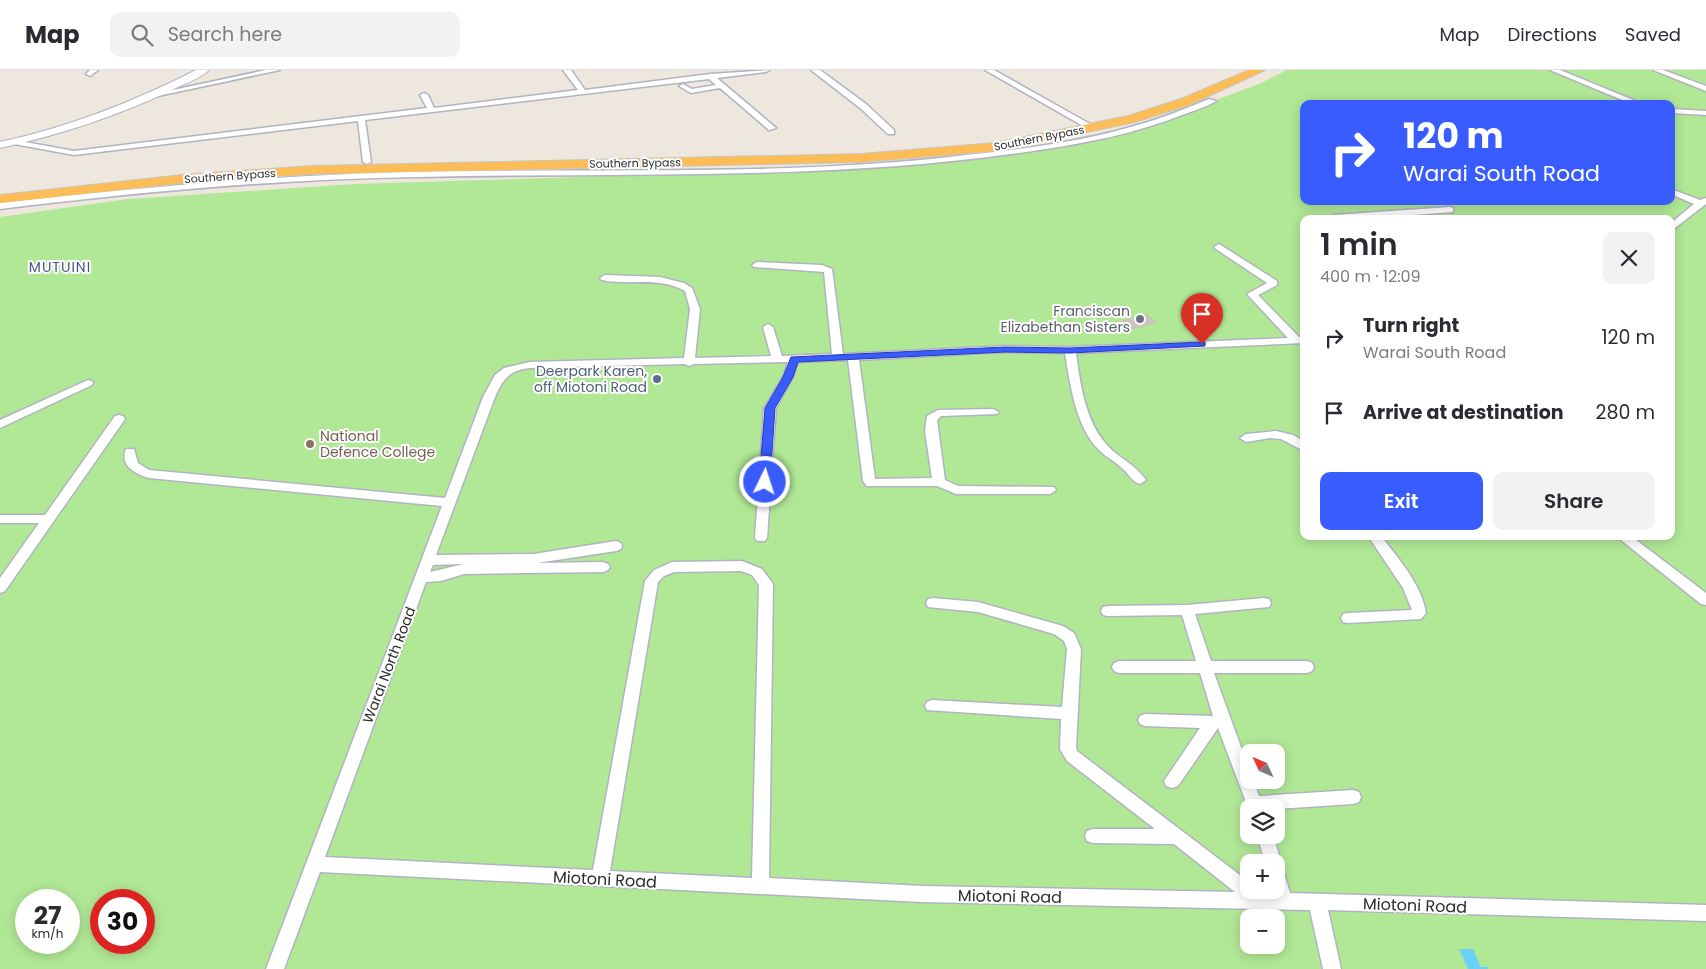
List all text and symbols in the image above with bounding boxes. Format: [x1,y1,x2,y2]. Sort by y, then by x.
search box [110,12,460,57]
text: Map [25,18,80,51]
icon: search [128,21,156,49]
text: Search here [168,21,282,48]
text: Map [1440,22,1479,47]
text: Directions [1507,22,1597,47]
text: Saved [1625,22,1681,47]
text: 120 m [1403,111,1503,160]
icon: right [1320,120,1385,185]
street label: Southern Bypass [992,121,1086,155]
street label: Southern Bypass [589,154,681,172]
text: Warai South Road [1403,158,1600,189]
street label: Southern Bypass [184,165,277,187]
text: 1 min [1320,223,1398,266]
button: close [1603,232,1655,284]
district label: MUTUINI [29,257,91,277]
text: 400 m · 12:09 [1320,265,1421,288]
pin [1181,293,1223,344]
icon: arrive [1188,300,1216,328]
place label: Franciscan Elizabethan Sisters [1000,301,1130,337]
text: Turn right [1363,312,1459,339]
marker: Franciscan Elizabethan Sisters [1134,313,1146,325]
icon: right [1320,324,1348,352]
text: 120 m [1601,324,1655,351]
text: Warai South Road [1363,341,1506,364]
place label: Deerpark Karen, off Miotoni Road [534,361,647,397]
marker: Deerpark Karen, off Miotoni Road [651,373,663,385]
icon: arrive [1320,399,1348,427]
text: Arrive at destination [1363,399,1564,426]
text: 280 m [1596,399,1655,426]
place label: National Defence College [320,426,436,462]
marker: National Defence College [304,438,316,450]
position arrow [738,455,790,507]
button: Exit [1320,472,1483,530]
button: Share [1493,472,1655,530]
street label: Warai North Road [358,604,420,726]
north arrow [1240,744,1285,789]
map controls [1240,744,1285,954]
button: layers [1240,799,1285,844]
button: + [1240,854,1285,899]
street label: Miotoni Road [552,865,658,894]
street label: Miotoni Road [958,884,1062,909]
speed limit sign: 30 [90,889,155,954]
street label: Miotoni Road [1363,892,1467,919]
text: 27 [34,898,61,933]
button: − [1240,909,1285,954]
text: km/h [32,925,63,942]

